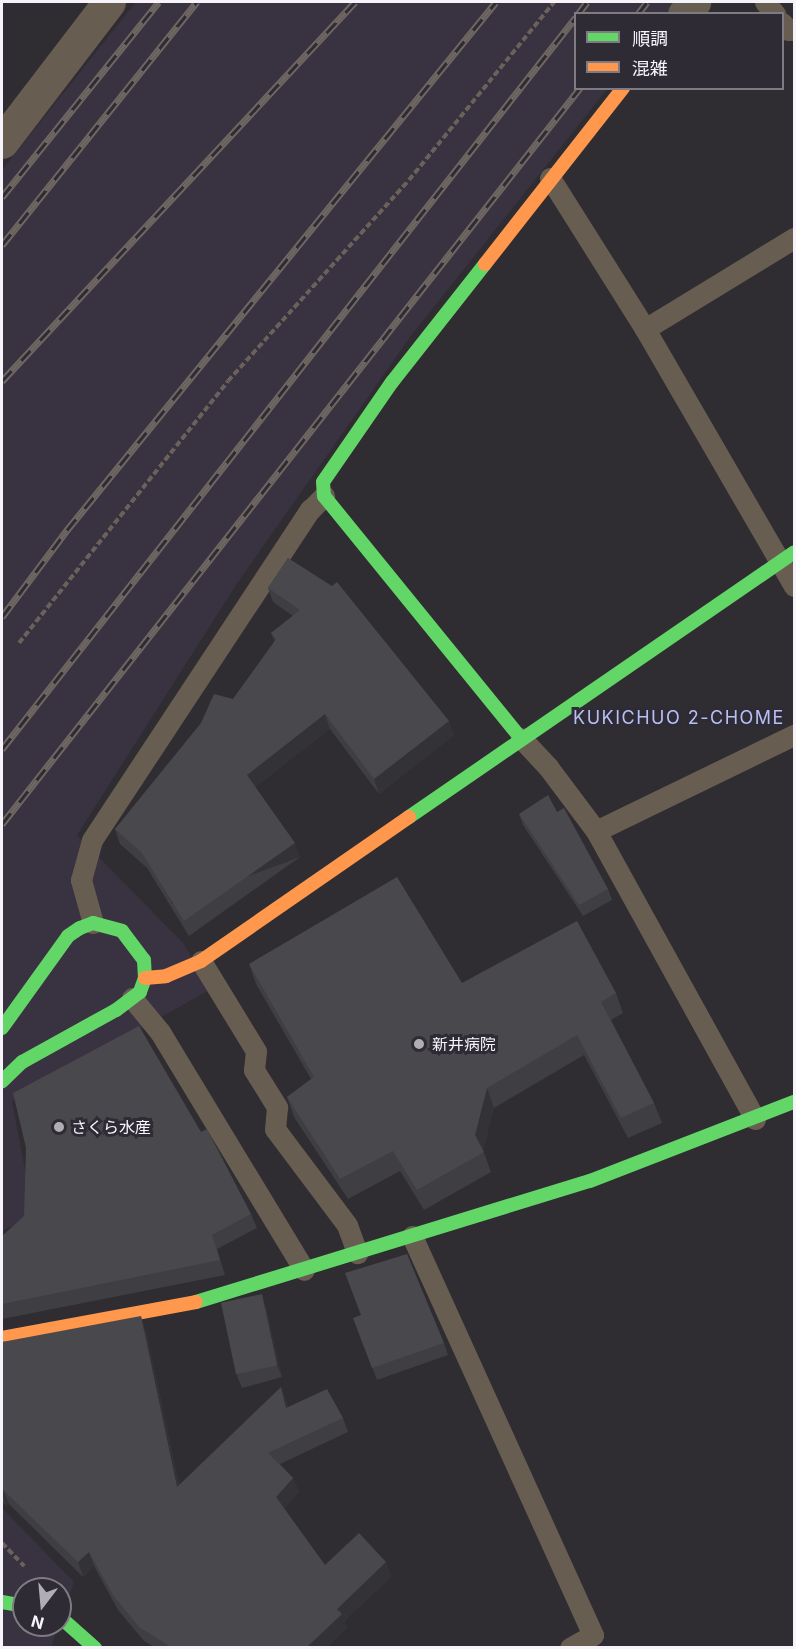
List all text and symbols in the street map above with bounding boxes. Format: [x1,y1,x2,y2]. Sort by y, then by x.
legend [574,12,784,90]
text: 順調 [632,28,668,49]
text: 混雑 [632,58,668,79]
district label: KUKICHUO 2-CHOME [573,707,785,729]
place label: 新井病院 [432,1034,496,1054]
marker: 新井病院 [410,1035,428,1053]
place label: さくら水産 [71,1117,151,1137]
marker: さくら水産 [52,1120,66,1134]
north arrow [12,1577,72,1637]
text: N [29,1611,46,1634]

